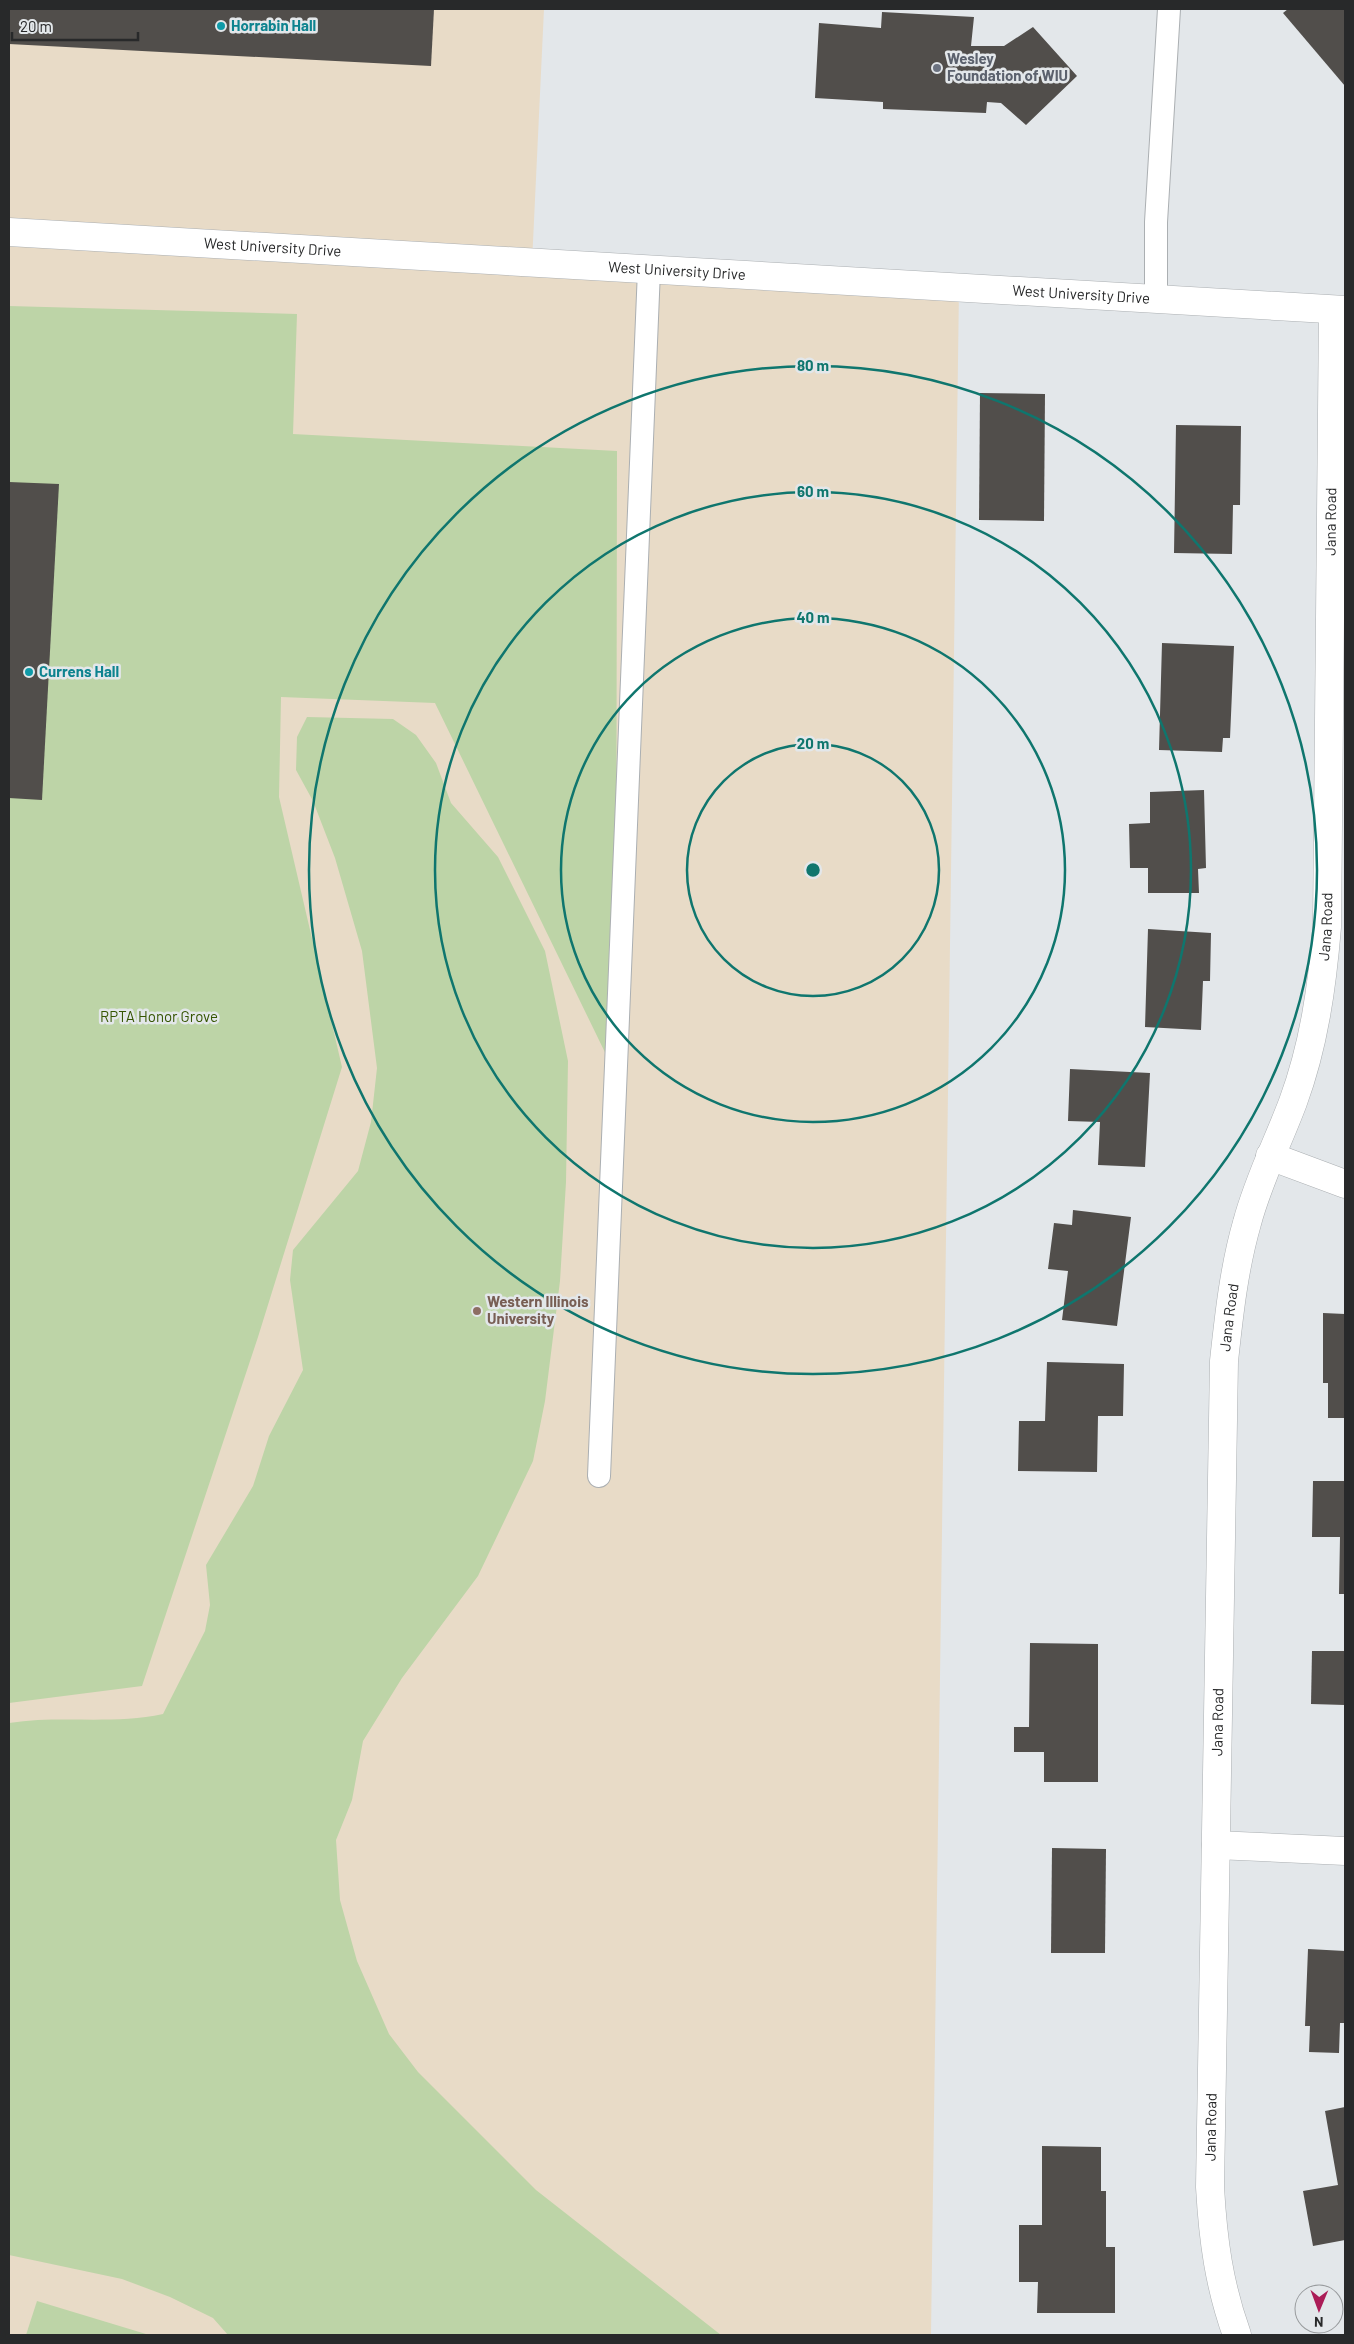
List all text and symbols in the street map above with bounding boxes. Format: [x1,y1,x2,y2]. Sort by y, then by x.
scale bar [12,10,139,42]
place label: Horrabin Hall [231,16,316,34]
text: 20 m [20,17,52,35]
marker: Horrabin Hall [215,20,227,32]
place label: Wesley Foundation of WIU [947,49,1068,84]
marker: Wesley Foundation of WIU [931,62,943,74]
street label: West University Drive [203,233,342,259]
street label: West University Drive [608,257,746,283]
street label: West University Drive [1012,281,1151,307]
text: 80 m [797,356,829,374]
text: 60 m [797,482,829,500]
street label: Jana Road [1321,487,1339,556]
text: 40 m [796,608,830,626]
place label: Currens Hall [39,662,119,680]
marker: Currens Hall [23,666,35,678]
text: 20 m [797,734,829,752]
centre of rings [804,861,822,879]
street label: Jana Road [1314,892,1335,961]
park label: RPTA Honor Grove [100,1007,218,1025]
street label: Jana Road [1215,1282,1242,1352]
place label: Western Illinois University [487,1292,589,1327]
marker: Western Illinois University [471,1305,483,1317]
street label: Jana Road [1207,1688,1226,1756]
street label: Jana Road [1200,2093,1220,2161]
north arrow [1294,2284,1344,2334]
text: N [1314,2314,1324,2331]

